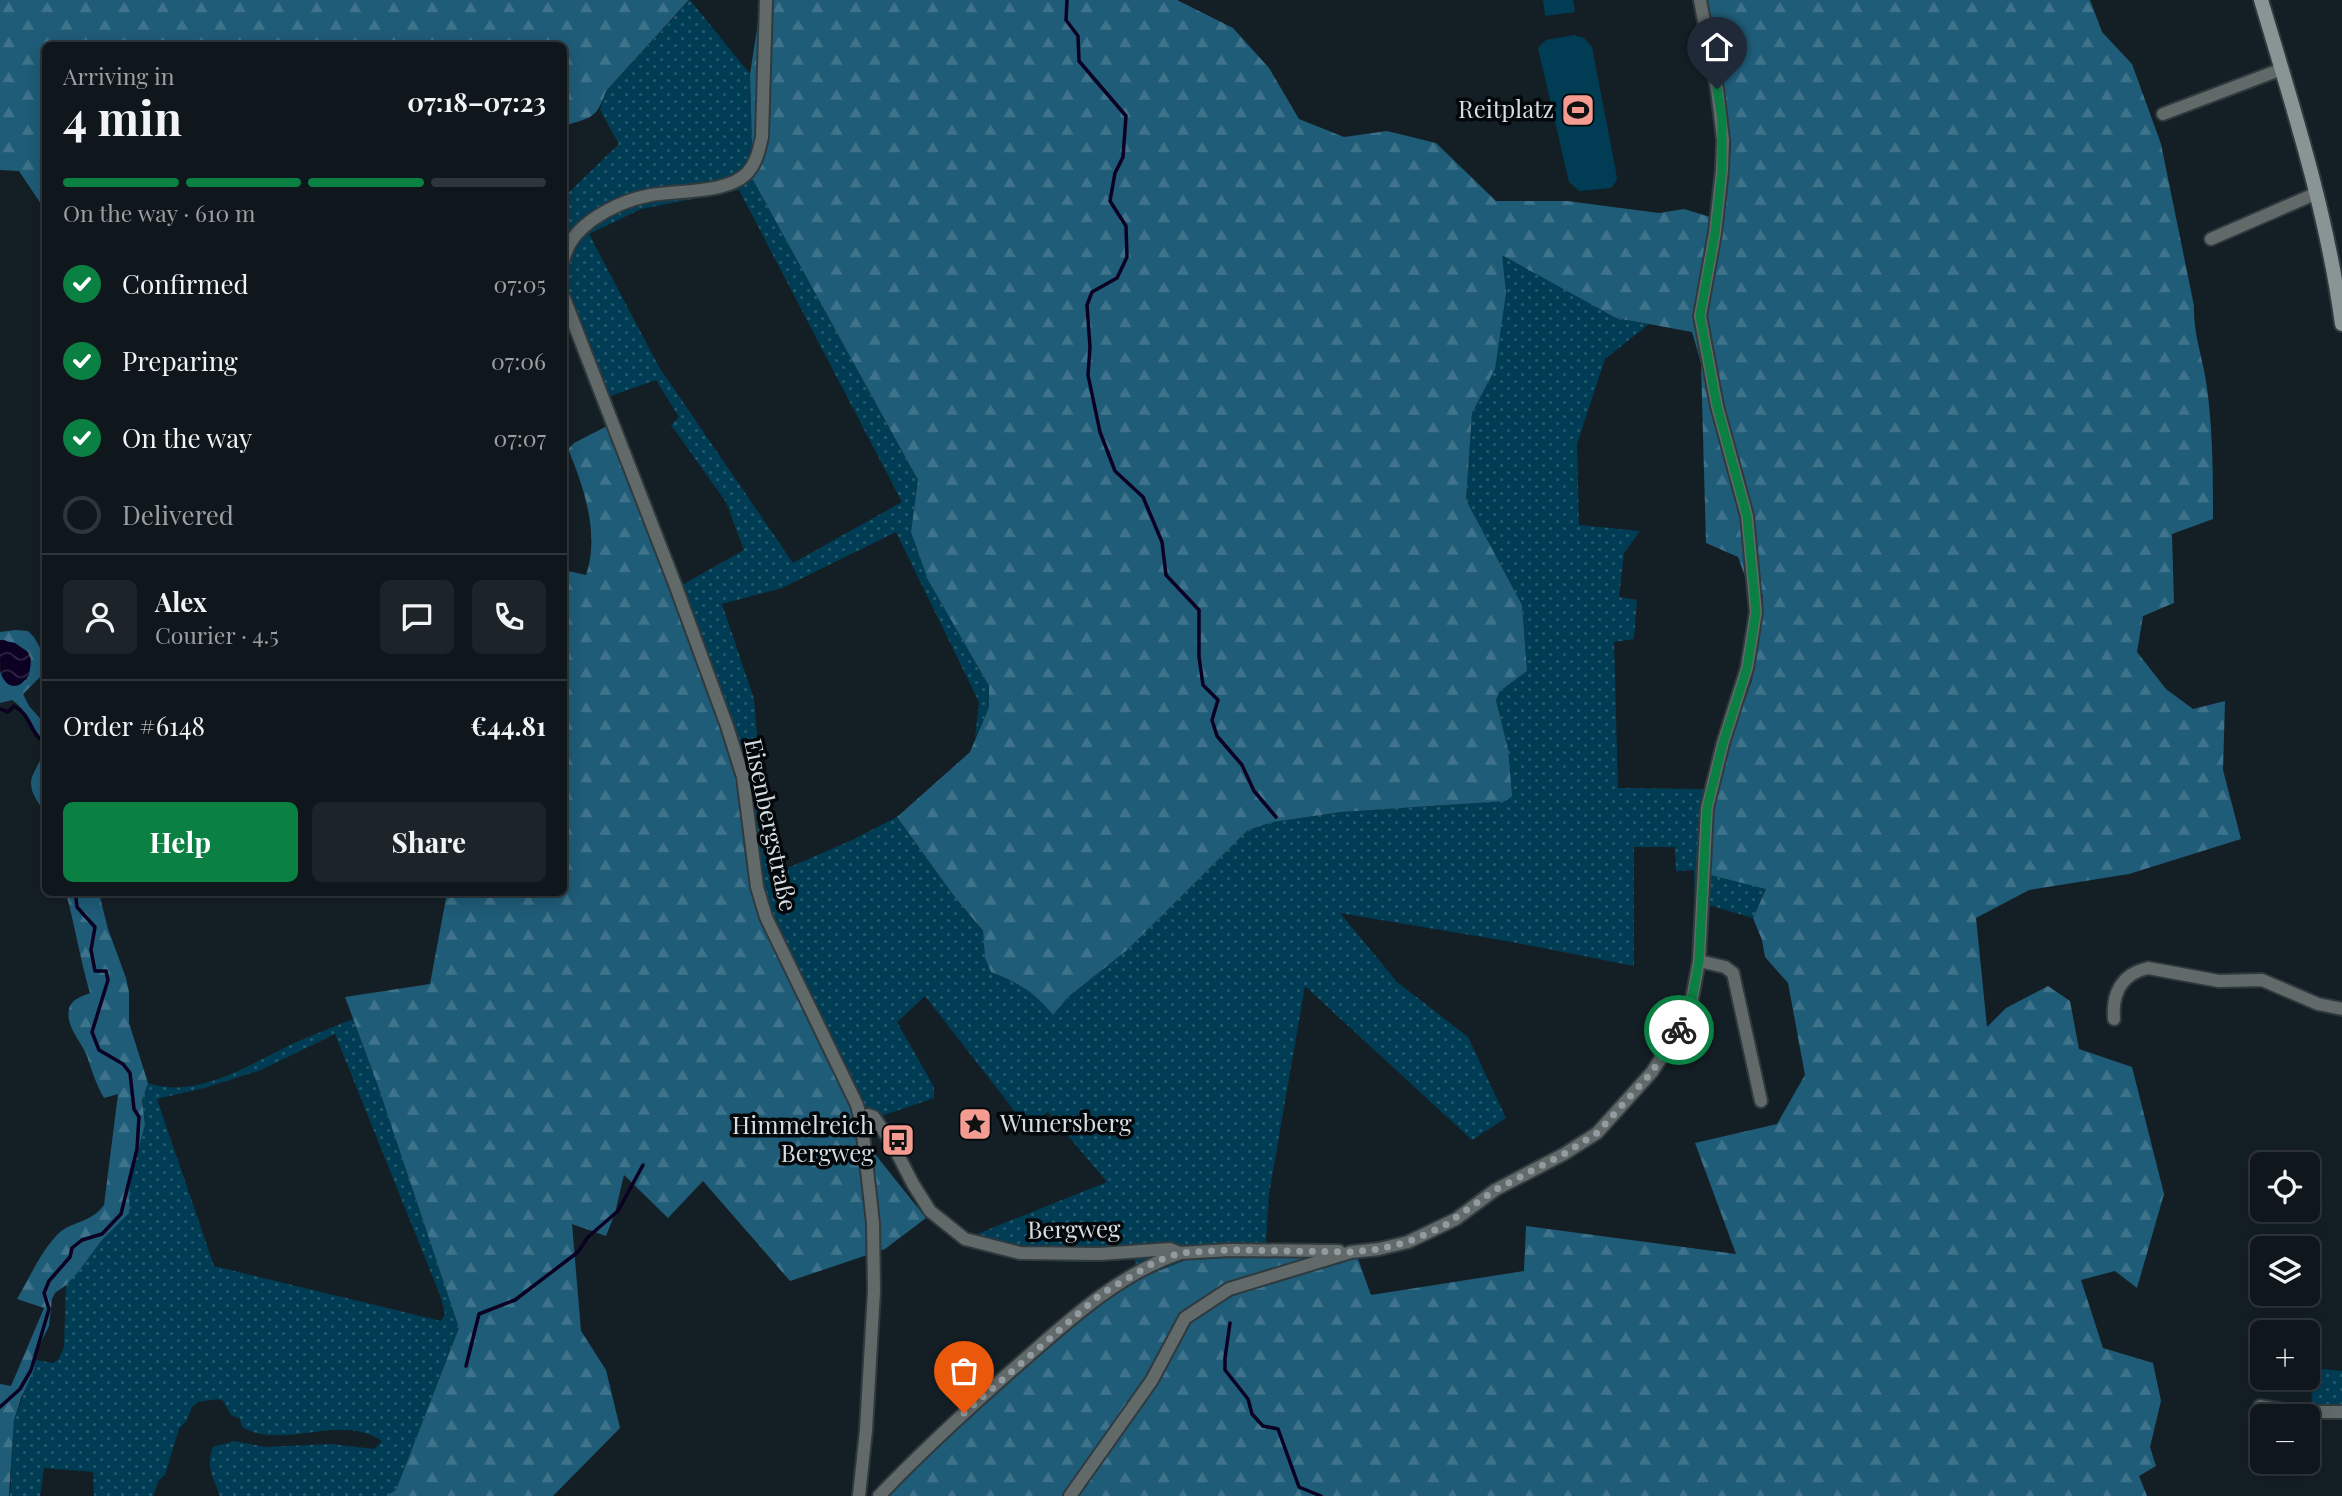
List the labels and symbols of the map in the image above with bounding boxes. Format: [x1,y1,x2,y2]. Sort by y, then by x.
pin [1687,17,1747,89]
sports icon: Reitplatz [1559,91,1597,129]
place label: Reitplatz [1458,92,1554,124]
street label: Eisenbergstraße [738,735,806,914]
courier [1644,995,1714,1065]
place icon: Wunersberg [956,1105,994,1143]
place label: Wunersberg [999,1106,1132,1138]
place label: Himmelreich Bergweg [732,1108,874,1168]
bus stop icon: Himmelreich Bergweg [879,1121,917,1159]
street label: Bergweg [1027,1211,1121,1245]
pin [934,1341,994,1413]

